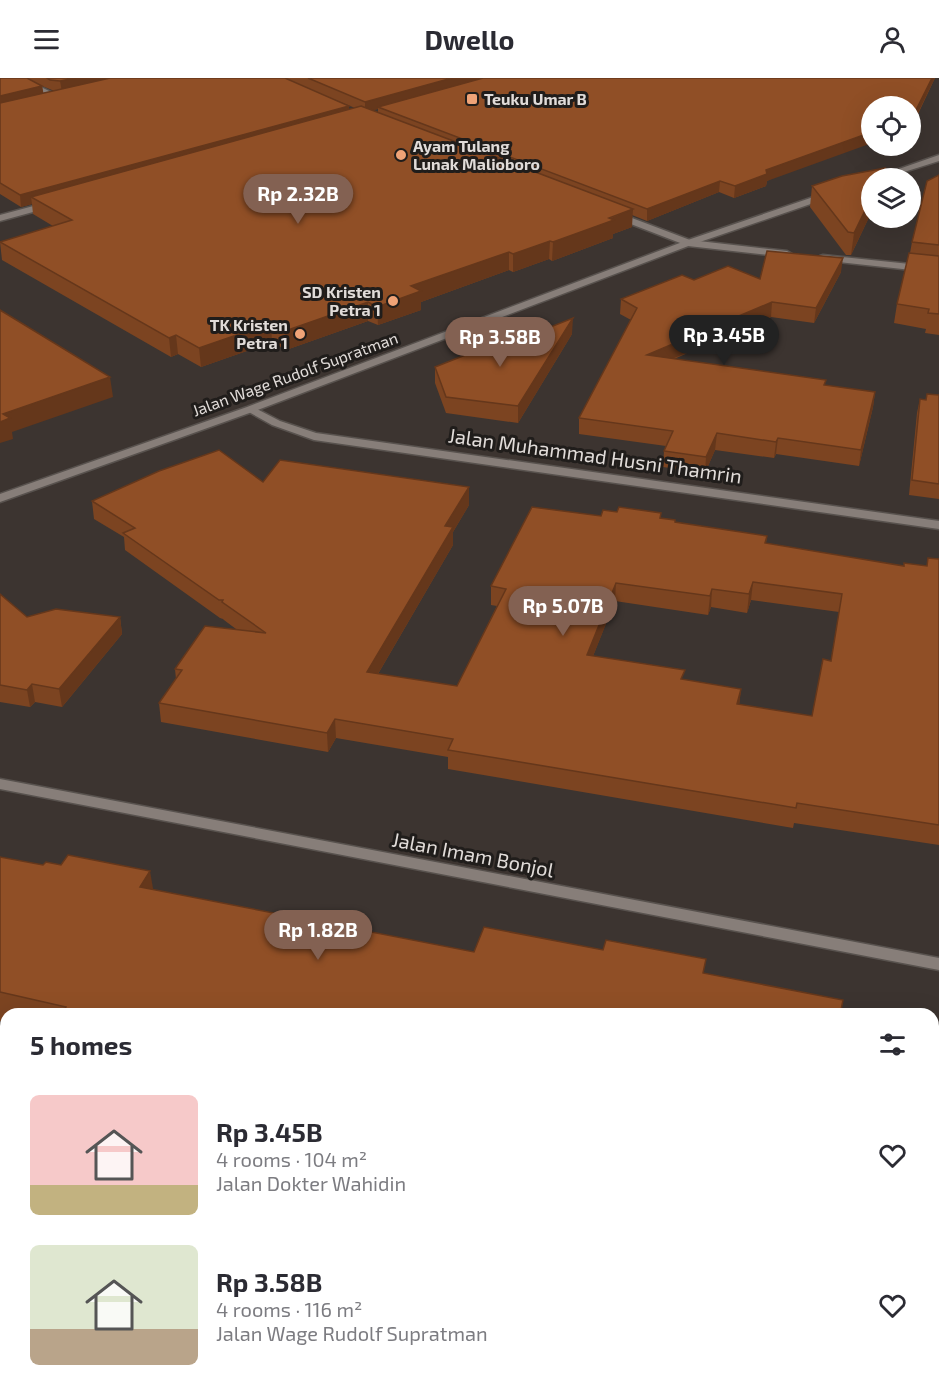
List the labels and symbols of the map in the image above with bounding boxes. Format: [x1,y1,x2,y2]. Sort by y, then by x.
place label: Teuku Umar B [484,89,587,108]
marker: Teuku Umar B [465,92,479,106]
place label: Ayam Tulang Lunak Malioboro [413,136,540,173]
marker: Ayam Tulang Lunak Malioboro [394,148,408,162]
pin: Rp 2.32B [236,174,360,225]
place label: SD Kristen Petra 1 [302,282,381,319]
marker: SD Kristen Petra 1 [386,294,400,308]
place label: TK Kristen Petra 1 [210,315,288,352]
pin: Rp 3.45B [662,315,786,366]
pin: Rp 3.58B [438,317,562,368]
street label: Jalan Wage Rudolf Supratman [189,327,400,420]
marker: TK Kristen Petra 1 [293,327,307,341]
street label: Jalan Muhammad Husni Thamrin [447,423,743,487]
pin: Rp 5.07B [501,586,625,637]
street label: Jalan Imam Bonjol [390,827,556,881]
pin: Rp 1.82B [256,910,380,961]

